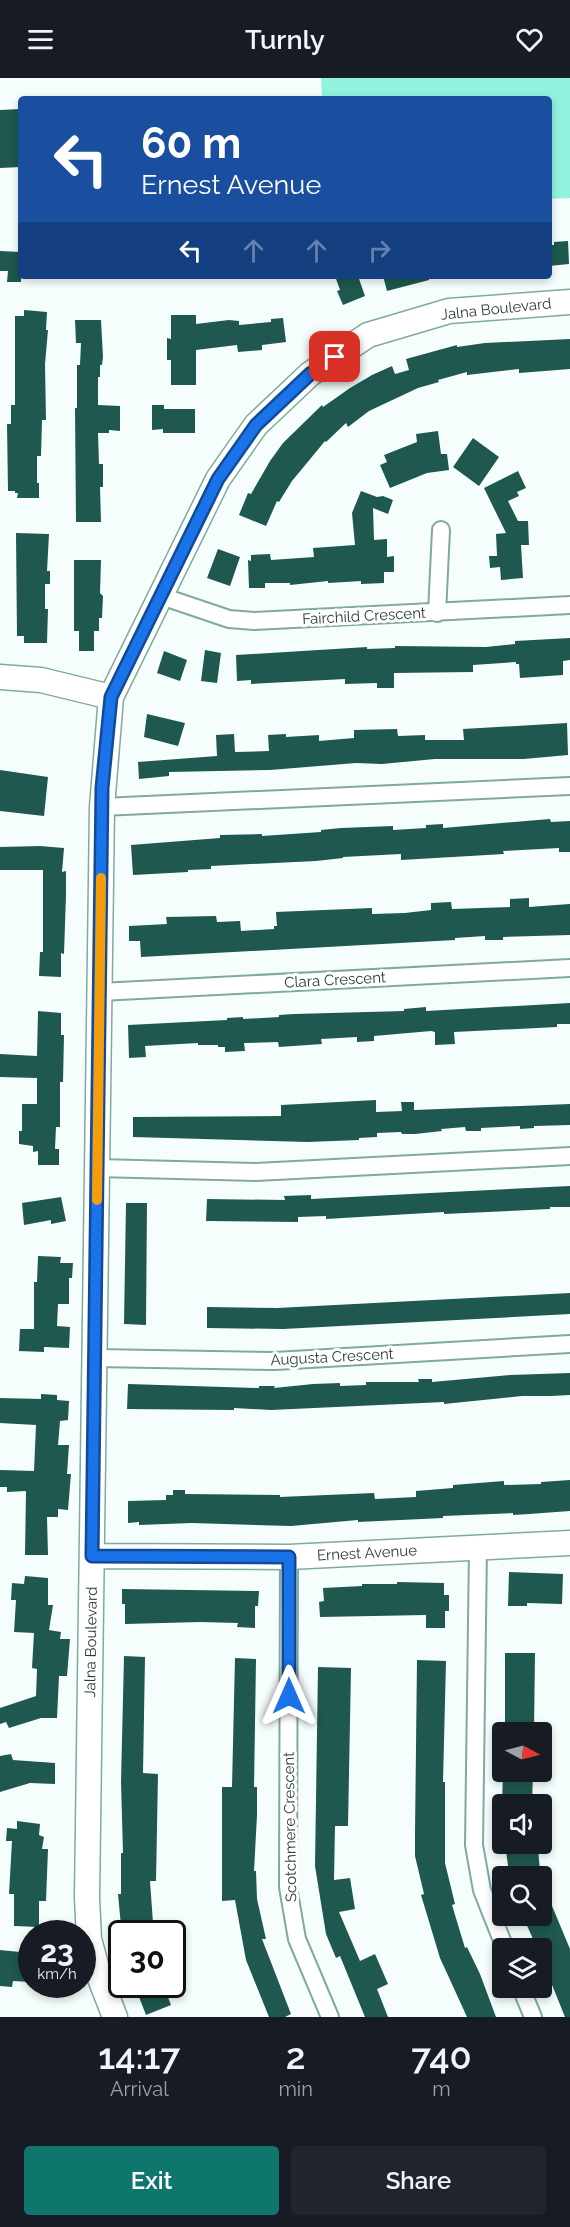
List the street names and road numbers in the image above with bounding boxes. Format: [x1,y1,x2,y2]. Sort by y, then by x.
street label: Jalna Boulevard [440,294,552,324]
street label: Fairchild Crescent [302,604,426,628]
street label: Clara Crescent [284,968,386,992]
street label: Augusta Crescent [270,1345,394,1369]
street label: Ernest Avenue [317,1541,418,1565]
street label: Jalna Boulevard [81,1586,101,1698]
street label: Scotchmere Crescent [280,1752,300,1902]

